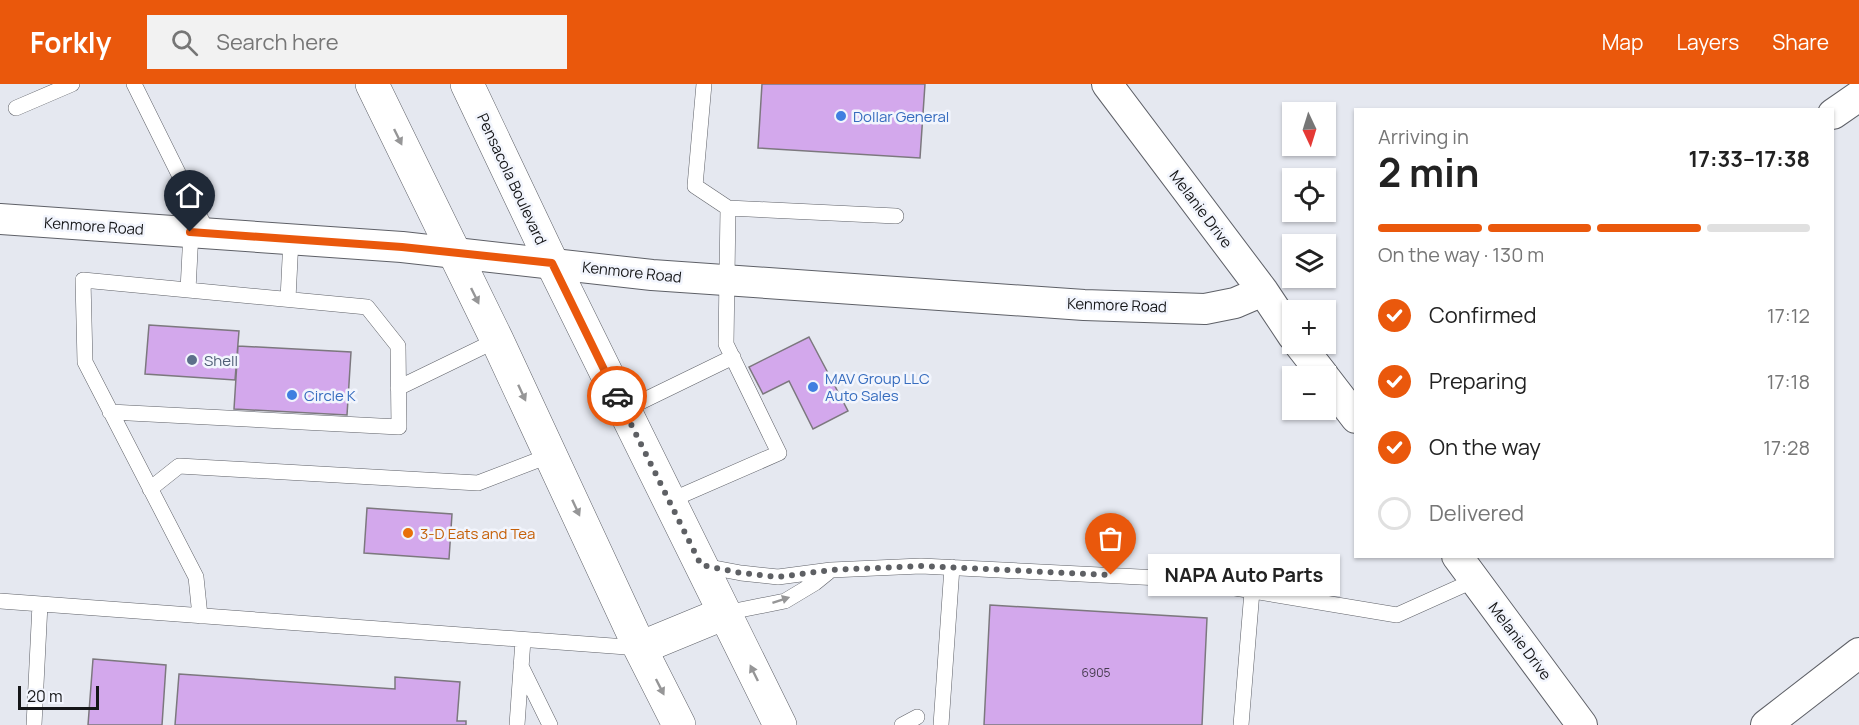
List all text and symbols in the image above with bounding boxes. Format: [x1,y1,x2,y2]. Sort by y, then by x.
search box [147,15,567,69]
text: Forkly [30,23,111,61]
icon: search [168,26,201,59]
text: Search here [216,27,339,57]
text: Map [1602,28,1643,56]
text: Layers [1676,28,1739,56]
text: Share [1772,28,1829,56]
north arrow [1282,102,1336,156]
map controls [1282,102,1336,420]
place label: Dollar General [853,106,949,127]
marker: Dollar General [834,109,848,123]
street label: Pensacola Boulevard [472,110,552,248]
text: Arriving in [1378,123,1469,150]
one-way arrow [393,128,403,145]
text: 17:33–17:38 [1689,144,1810,174]
text: 2 min [1378,145,1479,199]
street label: Melanie Drive [1165,166,1237,252]
button: locate [1282,168,1336,222]
pin [164,170,215,232]
icon: home [173,179,206,212]
street label: Kenmore Road [43,212,145,240]
button: layers [1282,234,1336,288]
text: On the way · 130 m [1378,241,1544,268]
street label: Kenmore Road [581,256,683,288]
one-way arrow [471,287,480,304]
street label: Kenmore Road [1067,293,1167,317]
icon: check [1378,299,1411,332]
button: + [1282,300,1336,354]
text: Confirmed [1429,300,1537,330]
text: 17:12 [1767,302,1810,329]
place label: Shell [204,350,238,371]
marker: Shell [185,353,199,367]
icon: check [1378,365,1411,398]
courier [587,366,647,426]
button: − [1282,366,1336,420]
text: Preparing [1429,366,1527,396]
place label: MAV Group LLC Auto Sales [825,368,930,406]
text: 17:18 [1767,368,1810,395]
icon: car [601,380,634,413]
marker: MAV Group LLC Auto Sales [806,380,820,394]
place label: Circle K [304,385,356,406]
one-way arrow [517,385,526,402]
marker: Circle K [285,388,299,402]
icon: check [1378,431,1411,464]
text: On the way [1429,432,1541,462]
text: 17:28 [1763,434,1810,461]
text: Delivered [1429,498,1524,528]
one-way arrow [571,499,580,516]
pin [1085,513,1136,575]
icon: bag [1094,522,1127,555]
place label: 3-D Eats and Tea [420,523,535,544]
marker: 3-D Eats and Tea [401,526,415,540]
callout: NAPA Auto Parts [1147,554,1339,596]
text: NAPA Auto Parts [1165,561,1323,588]
one-way arrow [773,595,791,604]
street label: Melanie Drive [1484,598,1556,684]
one-way arrow [749,664,759,681]
house number: 6905 [1081,664,1111,681]
one-way arrow [655,678,664,695]
scale bar [18,683,99,710]
text: 20 m [27,685,63,707]

